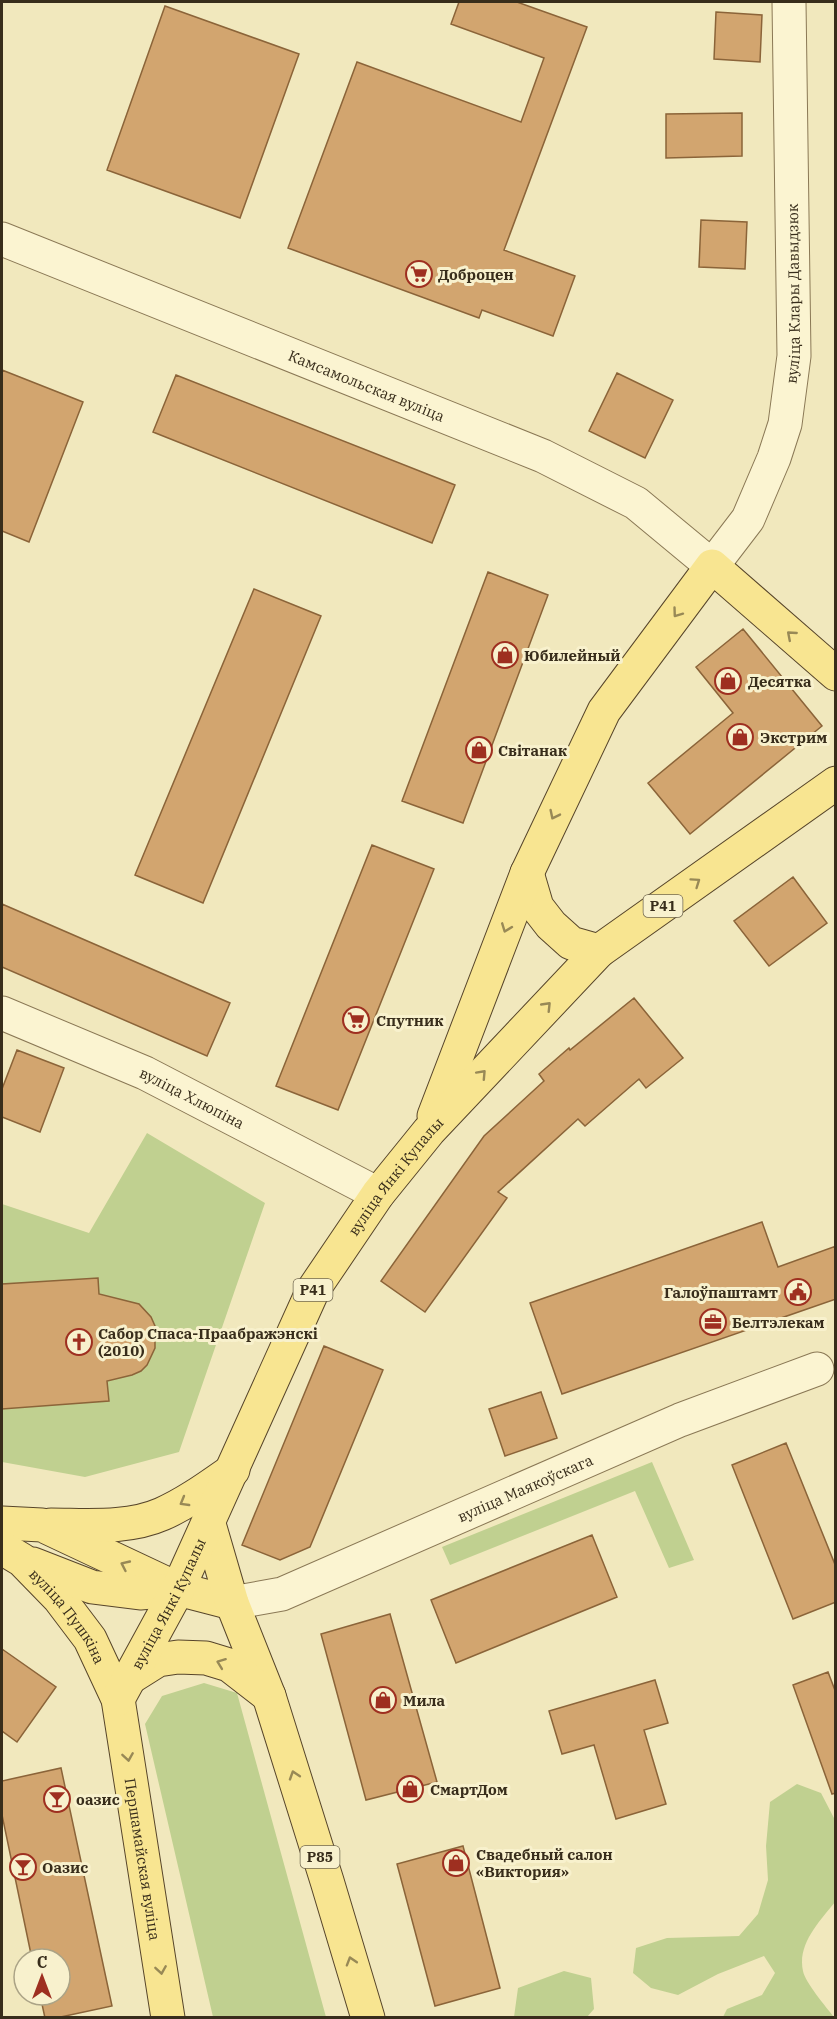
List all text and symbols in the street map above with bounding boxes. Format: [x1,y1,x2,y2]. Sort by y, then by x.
street label: вуліца Клары Давыдзюк [781,203,804,385]
supermarket icon: Доброцен [404,259,434,289]
place label: Доброцен [438,265,514,284]
street label: Камсамольская вуліца [286,345,448,425]
one-way arrow [673,606,684,617]
one-way arrow [787,631,798,642]
shop icon: Юбилейный [490,640,520,670]
place label: Юбилейный [524,646,621,665]
shop icon: Десятка [713,666,743,696]
place label: Десятка [748,672,812,691]
shop icon: Экстрим [725,722,755,752]
place label: Экстрим [760,728,827,747]
shop icon: Світанак [464,735,494,765]
place label: Світанак [498,741,567,760]
one-way arrow [550,809,562,820]
one-way arrow [690,878,701,889]
road number: Р41 [644,895,682,917]
one-way arrow [500,922,513,933]
one-way arrow [540,1003,551,1013]
supermarket icon: Спутник [341,1005,371,1035]
place label: Спутник [376,1011,444,1030]
street label: вуліца Хлюпіна [137,1062,248,1132]
one-way arrow [475,1071,486,1081]
street label: вуліца Янкі Купалы [343,1113,447,1239]
public building icon: Галоўпаштамт [783,1277,813,1307]
road number: Р41 [294,1279,332,1301]
place label: Галоўпаштамт [664,1283,778,1302]
office icon: Белтэлекам [698,1307,728,1337]
place label: Белтэлекам [732,1313,825,1332]
place label: Сабор Спаса-Праабражэнскі (2010) [98,1324,318,1360]
church icon: Сабор Спаса-Праабражэнскі (2010) [64,1327,94,1357]
street label: вуліца Маякоўскага [454,1450,596,1526]
one-way arrow [180,1495,190,1506]
street label: вуліца Янкі Купалы [127,1535,209,1672]
one-way arrow [121,1560,132,1572]
street label: вуліца Пушкіна [26,1564,110,1667]
one-way arrow [217,1658,228,1670]
shop icon: Мила [368,1685,398,1715]
place label: Мила [403,1691,445,1710]
one-way arrow [121,1752,133,1762]
one-way arrow [289,1770,301,1781]
shop icon: СмартДом [395,1774,425,1804]
street label: Першамайская вуліца [121,1777,165,1942]
place label: СмартДом [430,1780,508,1799]
bar icon: оазис [42,1784,72,1814]
place label: оазис [76,1790,120,1809]
place label: Свадебный салон «Виктория» [476,1845,613,1881]
road number: Р85 [300,1846,340,1868]
shop icon: Свадебный салон «Виктория» [441,1848,471,1878]
bar icon: Оазис [8,1852,38,1882]
place label: Оазис [42,1858,88,1877]
north arrow [12,1947,72,2007]
text: С [37,1952,47,1972]
one-way arrow [346,1956,358,1967]
one-way arrow [154,1966,166,1975]

